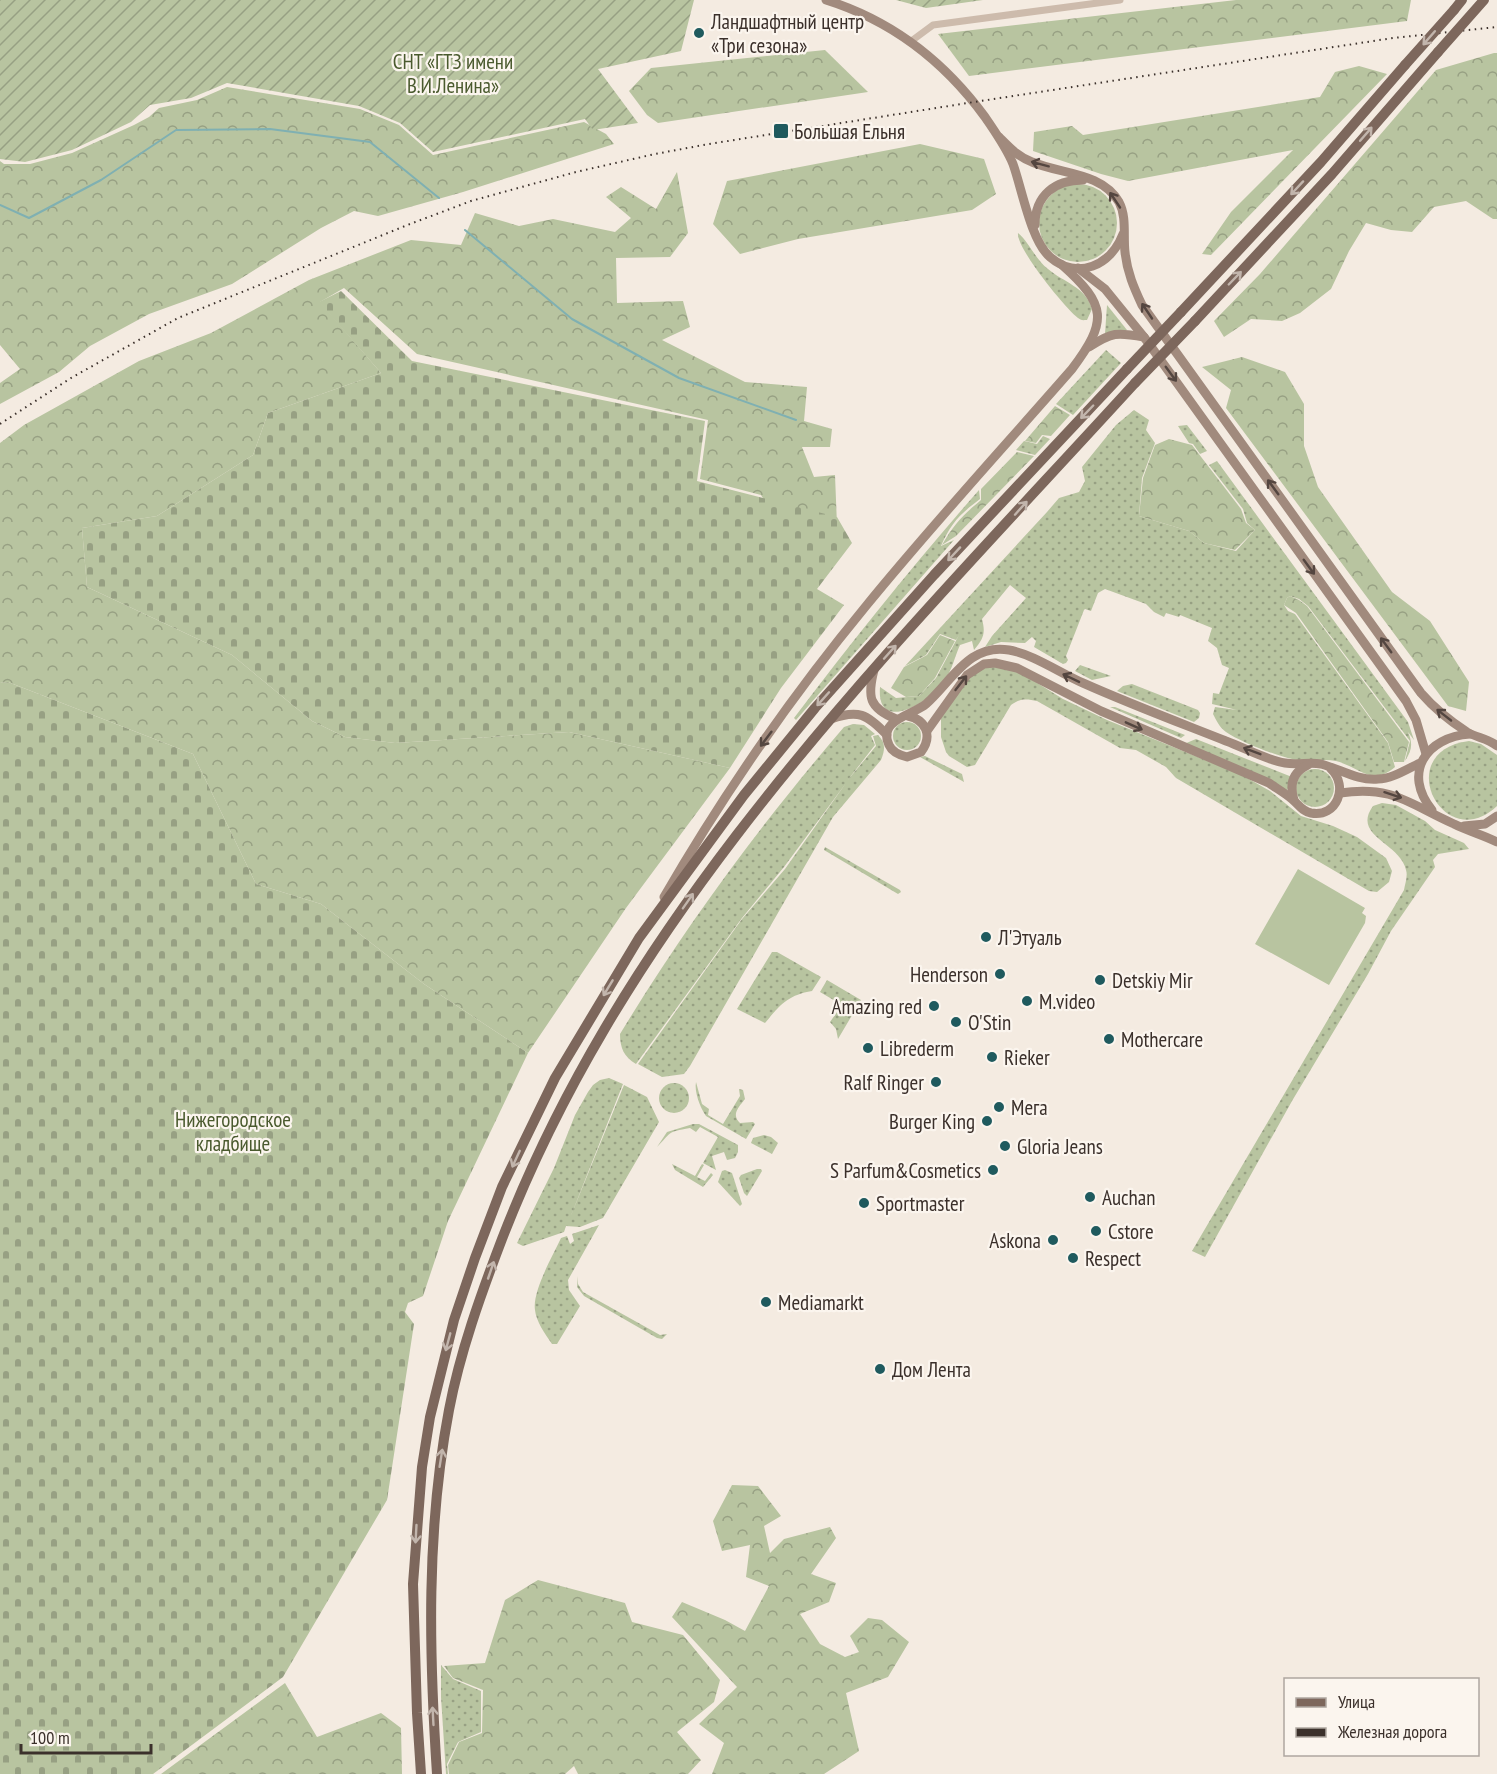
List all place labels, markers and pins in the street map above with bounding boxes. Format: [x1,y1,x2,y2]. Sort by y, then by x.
place label: Ландшафтный центр «Три сезона» [710,8,864,59]
marker: Ландшафтный центр «Три сезона» [692,26,706,40]
place label: Большая Ельня [794,118,905,145]
marker: Большая Ельня [772,122,790,140]
place label: Л'Этуаль [997,924,1062,951]
marker: Л'Этуаль [979,930,993,944]
place label: Henderson [910,961,988,988]
marker: Henderson [993,967,1007,981]
place label: Detskiy Mir [1112,967,1193,994]
marker: Detskiy Mir [1093,973,1107,987]
place label: M.video [1039,988,1095,1015]
place label: Amazing red [832,993,922,1020]
marker: M.video [1020,994,1034,1008]
marker: Amazing red [927,999,941,1013]
place label: O'Stin [968,1009,1011,1036]
marker: O'Stin [949,1015,963,1029]
place label: Mothercare [1121,1026,1203,1053]
marker: Mothercare [1102,1032,1116,1046]
place label: Librederm [880,1035,954,1062]
marker: Librederm [861,1041,875,1055]
place label: Rieker [1004,1044,1050,1071]
marker: Rieker [985,1050,999,1064]
place label: Ralf Ringer [843,1069,924,1096]
marker: Ralf Ringer [929,1075,943,1089]
place label: Мега [1011,1094,1048,1121]
marker: Мега [992,1100,1006,1114]
place label: Burger King [889,1108,975,1135]
marker: Burger King [980,1114,994,1128]
place label: Gloria Jeans [1017,1133,1103,1160]
marker: Gloria Jeans [998,1139,1012,1153]
place label: S Parfum&Cosmetics [830,1157,981,1184]
marker: S Parfum&Cosmetics [986,1163,1000,1177]
place label: Auchan [1102,1184,1155,1211]
place label: Sportmaster [876,1190,965,1217]
marker: Auchan [1083,1190,1097,1204]
marker: Sportmaster [857,1196,871,1210]
place label: Cstore [1108,1218,1154,1245]
marker: Cstore [1089,1224,1103,1238]
place label: Askona [989,1227,1041,1254]
marker: Askona [1046,1233,1060,1247]
place label: Respect [1085,1245,1141,1272]
marker: Respect [1066,1251,1080,1265]
place label: Mediamarkt [778,1289,864,1316]
marker: Mediamarkt [759,1295,773,1309]
place label: Дом Лента [892,1356,971,1383]
marker: Дом Лента [873,1362,887,1376]

